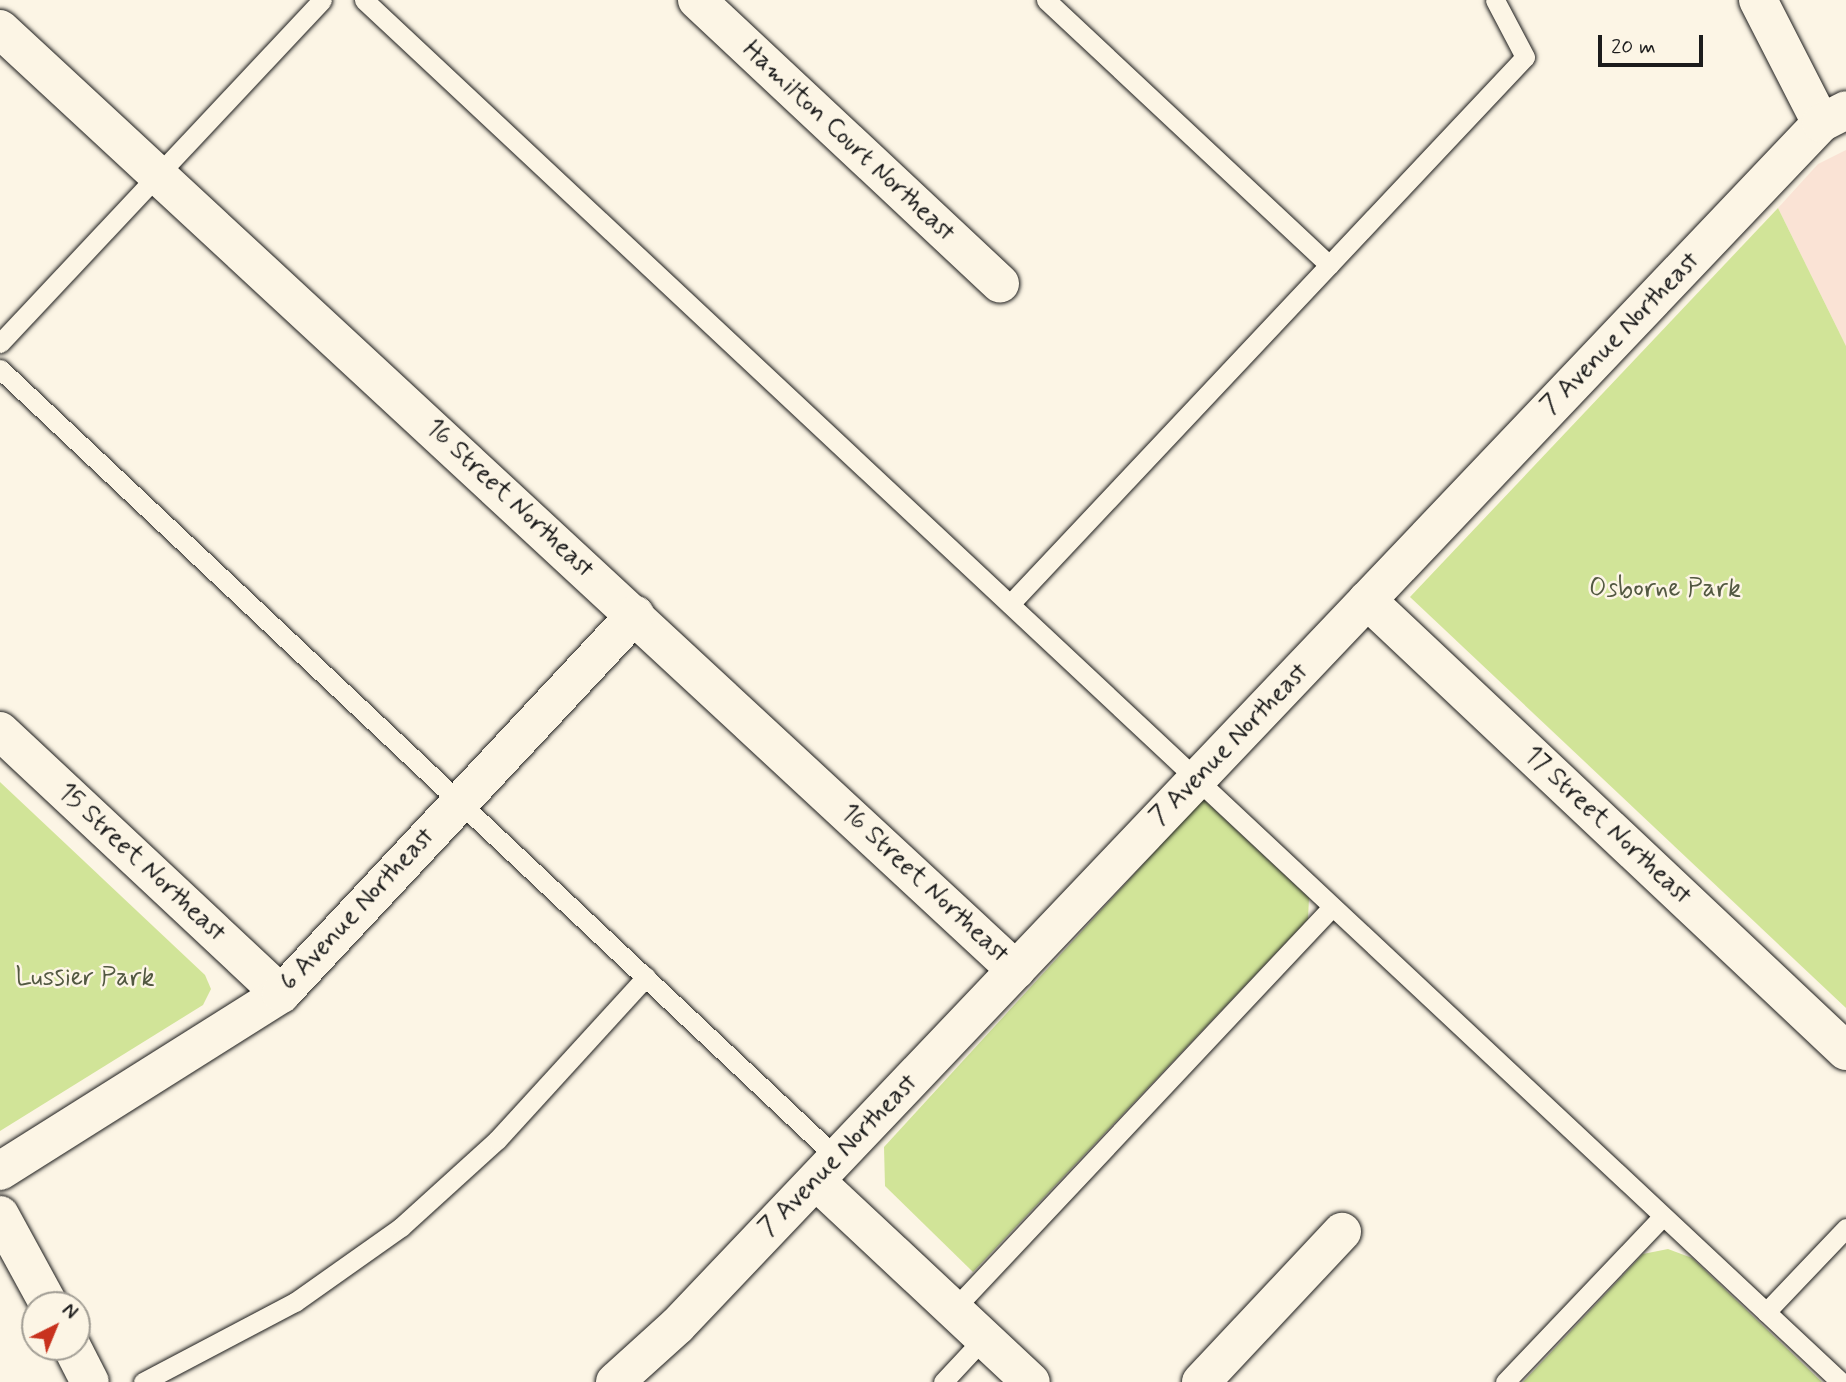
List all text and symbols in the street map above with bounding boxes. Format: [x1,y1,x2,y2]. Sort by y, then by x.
scale bar [1601,21,1706,65]
street label: Hamilton Court Northeast [733,33,963,251]
text: 20 m [1611,33,1656,61]
street label: 7 Avenue Northeast [1535,246,1707,422]
street label: 16 Street Northeast [419,413,599,585]
park label: Osborne Park [1590,574,1740,606]
street label: 7 Avenue Northeast [1144,657,1316,833]
street label: 17 Street Northeast [1517,741,1697,911]
street label: 15 Street Northeast [51,777,231,949]
street label: 16 Street Northeast [834,798,1014,970]
street label: 6 Avenue Northeast [274,822,442,998]
park label: Lussier Park [16,963,154,995]
street label: 7 Avenue Northeast [753,1068,925,1244]
north arrow [21,1291,91,1361]
text: N [56,1298,82,1325]

